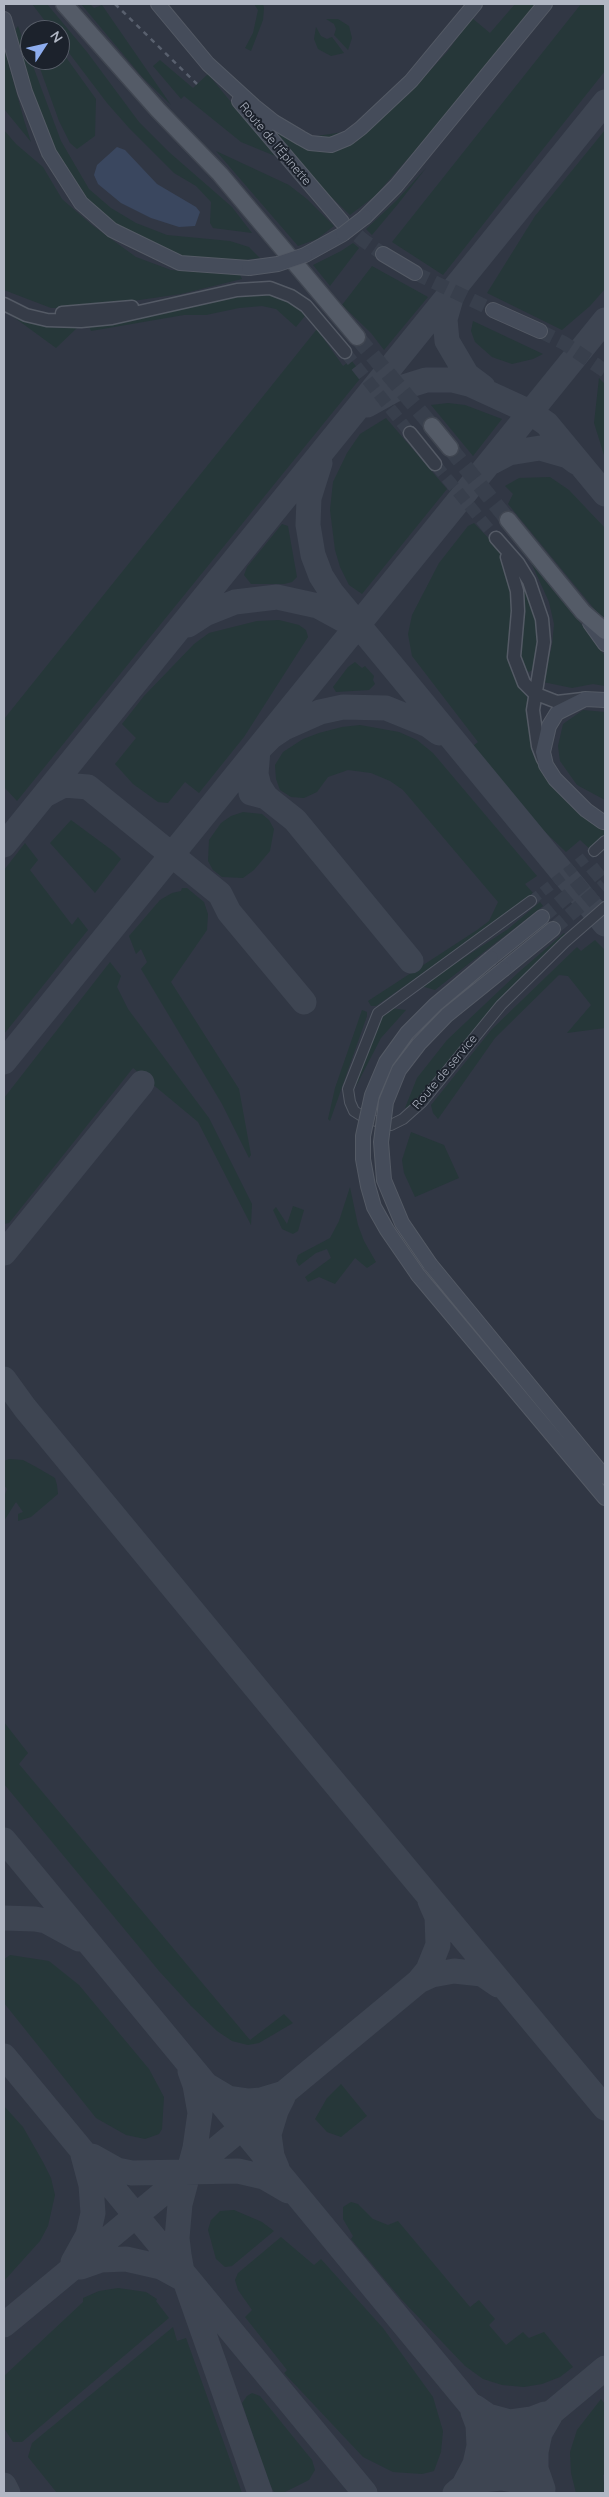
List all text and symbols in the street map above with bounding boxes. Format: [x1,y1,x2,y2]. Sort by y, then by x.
north arrow [20,20,70,70]
text: N [46,28,67,46]
street label: Route de l'Épinette [236,100,314,188]
street label: Route de service [410,1032,480,1112]

